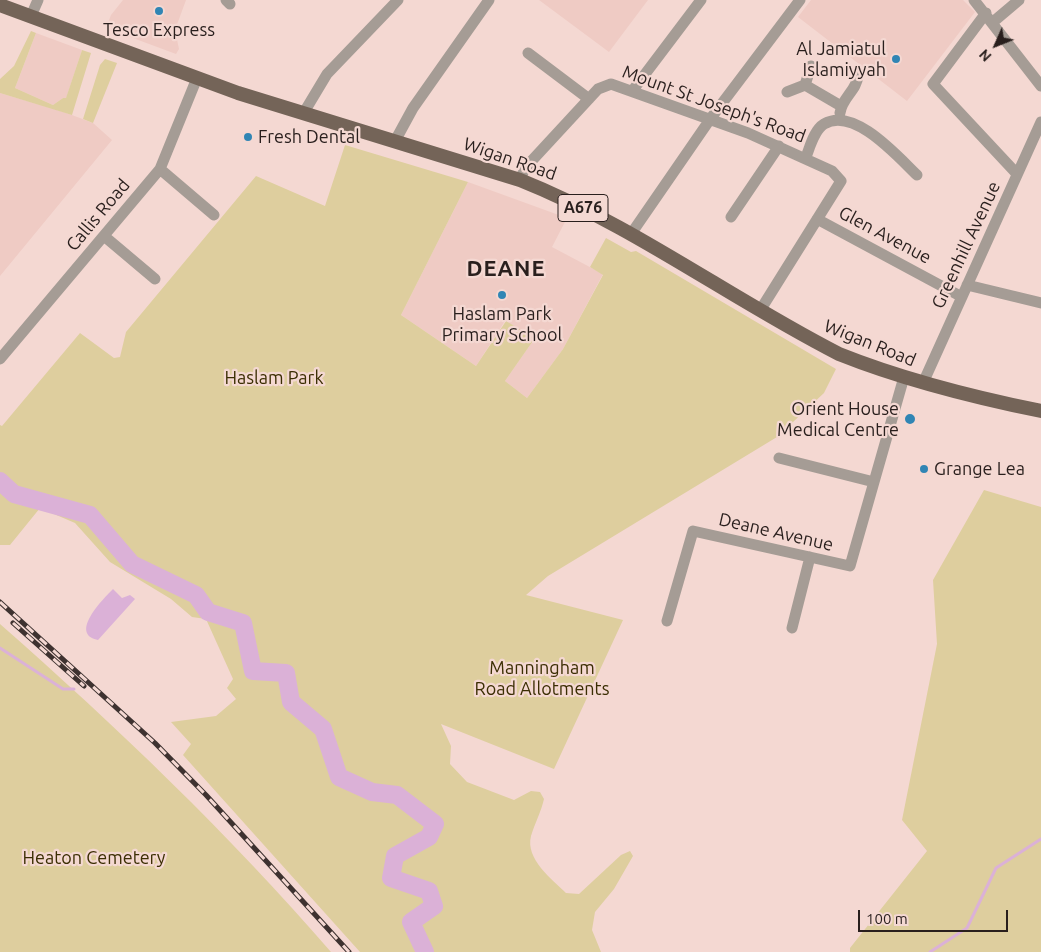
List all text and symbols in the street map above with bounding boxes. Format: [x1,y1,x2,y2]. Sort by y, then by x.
marker: Tesco Express [153,5,165,17]
place label: Tesco Express [103,19,215,41]
north arrow [971,20,1021,70]
place label: Al Jamiatul Islamiyyah [796,38,886,80]
text: N [976,46,995,65]
marker: Al Jamiatul Islamiyyah [890,53,902,65]
street label: Mount St Joseph's Road [619,61,809,147]
place label: Fresh Dental [258,126,360,148]
marker: Fresh Dental [242,131,254,143]
street label: Wigan Road [461,133,559,185]
street label: Callis Road [62,175,134,255]
street label: Greenhill Avenue [927,178,1005,312]
road number: A676 [558,194,608,222]
street label: Glen Avenue [835,202,935,268]
district label: DEANE [466,256,546,282]
marker: Haslam Park Primary School [496,289,508,301]
place label: Haslam Park Primary School [442,303,562,346]
street label: Wigan Road [821,315,919,371]
park label: Haslam Park [224,367,324,389]
place label: Orient House Medical Centre [777,398,899,440]
marker: Orient House Medical Centre [903,412,917,426]
place label: Grange Lea [934,458,1025,480]
marker: Grange Lea [918,463,930,475]
street label: Deane Avenue [717,508,835,556]
park label: Manningham Road Allotments [475,657,609,700]
park label: Heaton Cemetery [23,847,165,869]
scale bar [861,900,1011,932]
text: 100 m [866,910,908,927]

